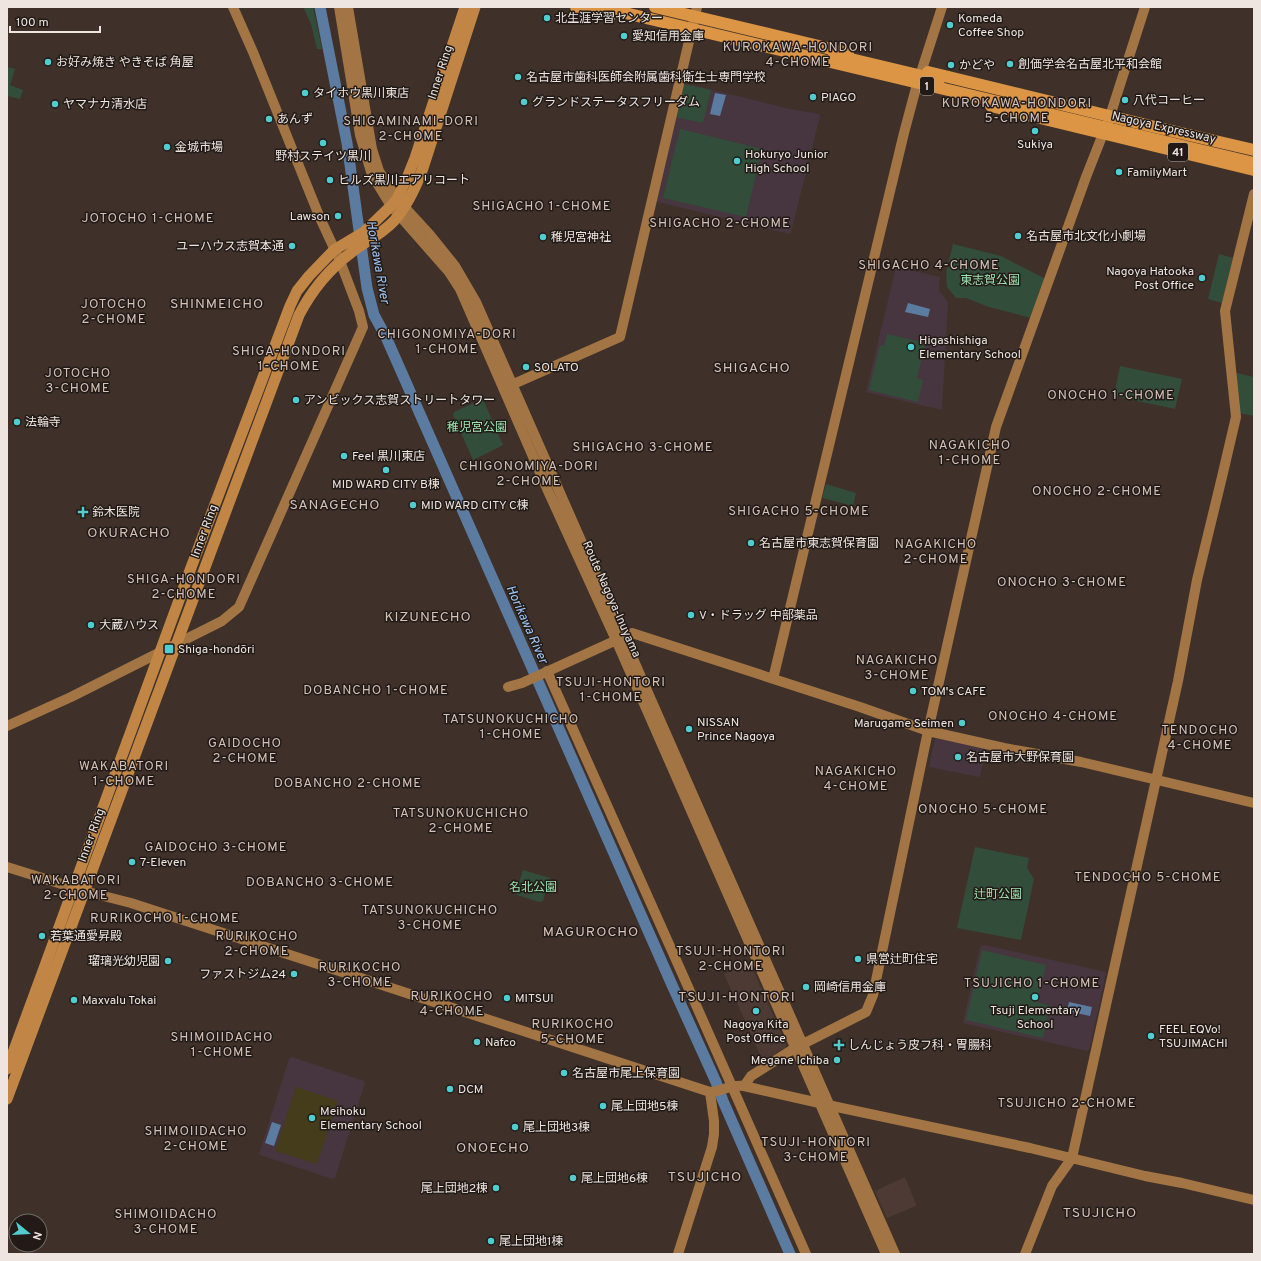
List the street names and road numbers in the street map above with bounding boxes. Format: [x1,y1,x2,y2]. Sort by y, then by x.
street label: Inner Ring [425,43,457,101]
road number: 1 [920,77,934,95]
street label: Nagoya Expressway [1110,108,1217,148]
road number: 41 [1168,143,1188,161]
street label: Inner Ring [188,502,222,560]
street label: Route Nagoya-Inuyama [578,539,644,660]
street label: Inner Ring [75,806,109,864]

